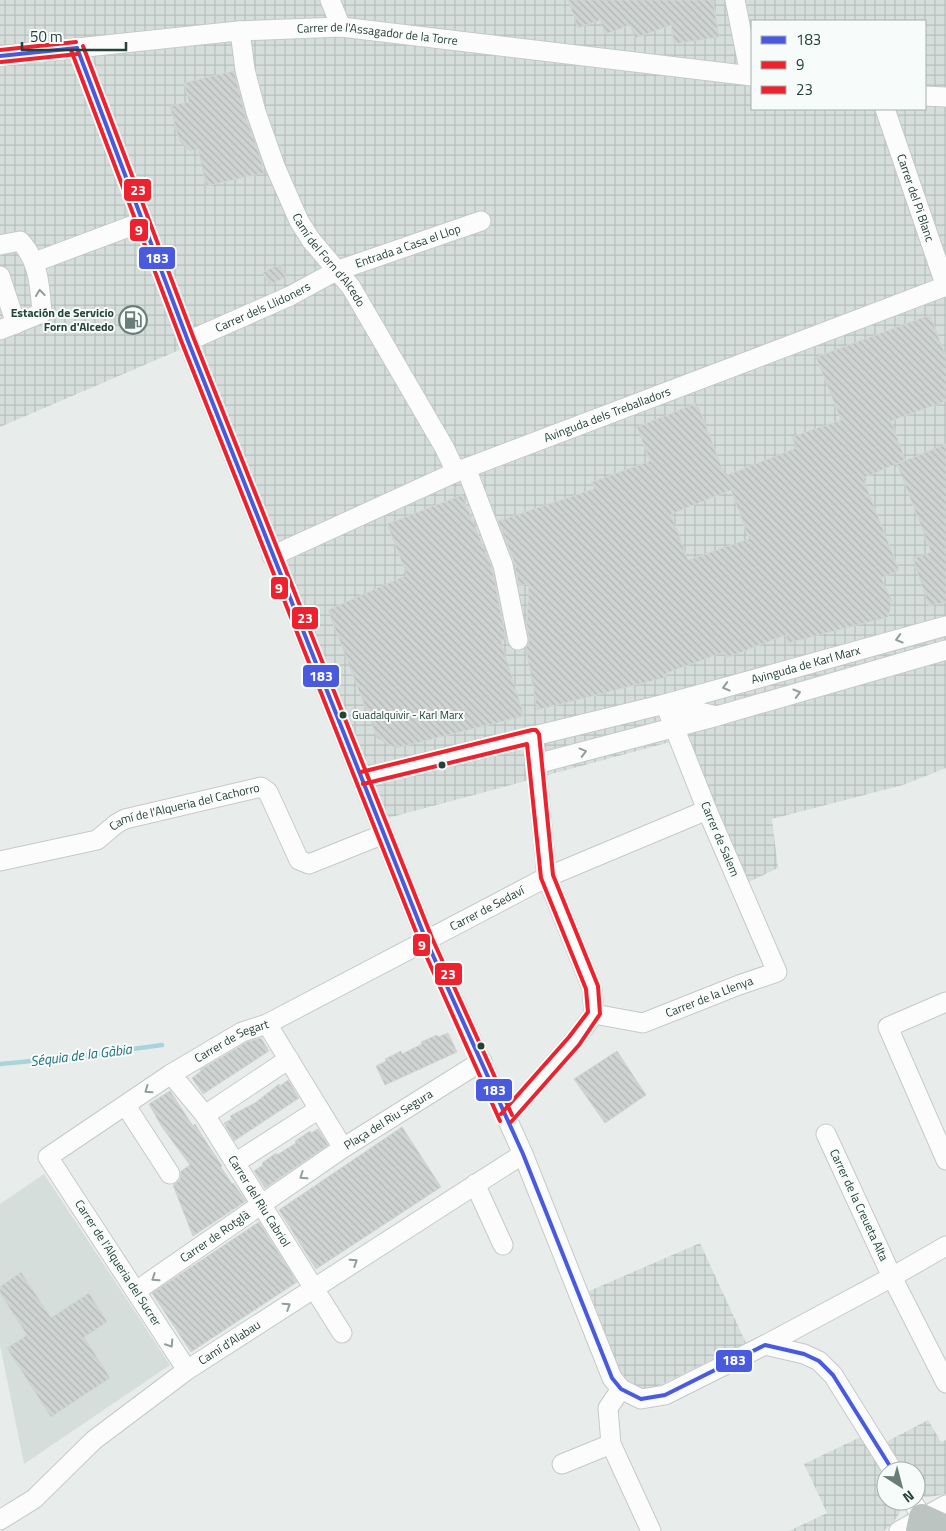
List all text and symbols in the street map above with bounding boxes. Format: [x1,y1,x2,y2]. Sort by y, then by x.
street label: Carrer de l'Assagador de la Torre [296,17,459,50]
scale bar [22,20,126,52]
legend [751,20,926,110]
text: 50 m [30,25,63,48]
text: 183 [796,28,821,51]
text: 9 [796,53,804,76]
text: 23 [796,78,813,101]
street label: Carrer del Pi Blanc [892,151,940,244]
line badge: 23 [123,178,152,202]
text: 23 [130,179,146,200]
street label: Camí del Forn d'Alcedo [288,210,371,310]
line badge: 9 [129,218,149,242]
text: 9 [135,219,143,240]
street label: Entrada a Casa el Llop [352,219,463,273]
line badge: 183 [138,246,176,270]
text: 183 [145,247,169,268]
street label: Carrer dels Llidoners [212,276,314,337]
one-way arrow [35,289,46,297]
place label: Estación de Servicio Forn d'Alcedo [11,303,114,336]
fuel station icon: Estación de Servicio Forn d'Alcedo [118,305,148,335]
street label: Avinguda dels Treballadors [541,381,674,447]
line badge: 9 [270,576,289,600]
text: 9 [275,577,283,598]
line badge: 23 [291,606,319,630]
text: 23 [297,607,313,628]
one-way arrow [895,633,904,643]
street label: Avinguda de Karl Marx [749,640,863,689]
line badge: 183 [302,664,340,688]
text: 183 [309,665,333,686]
one-way arrow [721,681,730,692]
one-way arrow [792,688,801,698]
place label: Guadalquivir - Karl Marx [352,707,463,723]
marker: Guadalquivir - Karl Marx [338,710,348,720]
one-way arrow [579,747,587,757]
unlabelled marker [437,760,447,770]
street label: Camí de l'Alqueria del Cachorro [105,778,261,835]
street label: Carrer de Salem [696,798,745,879]
street label: Carrer de Sedaví [446,880,529,935]
line badge: 9 [412,933,431,957]
text: 9 [418,934,426,955]
line badge: 23 [434,962,463,986]
text: 23 [440,963,456,984]
street label: Carrer de la Llenya [662,971,755,1022]
street label: Carrer de Segart [190,1014,272,1067]
water label: Séquia de la Gàbia [29,1038,134,1071]
unlabelled marker [476,1041,486,1051]
line badge: 183 [475,1078,513,1102]
text: 183 [482,1079,506,1100]
one-way arrow [145,1084,154,1093]
street label: Plaça del Riu Segura [340,1084,436,1154]
street label: Carrer de la Creueta Alta [825,1145,894,1264]
street label: Carrer del Riu Cabriol [223,1151,296,1251]
one-way arrow [299,1170,309,1179]
street label: Carrer de l'Alqueria del Sucrer [70,1196,167,1330]
street label: Carrer de Rotglà [176,1205,254,1267]
one-way arrow [349,1259,358,1268]
one-way arrow [151,1272,161,1281]
one-way arrow [281,1303,291,1312]
street label: Camí d'Alabau [194,1315,264,1369]
one-way arrow [164,1338,173,1348]
line badge: 183 [715,1349,753,1373]
text: 183 [722,1349,746,1370]
north arrow [876,1461,926,1511]
text: N [899,1486,919,1508]

